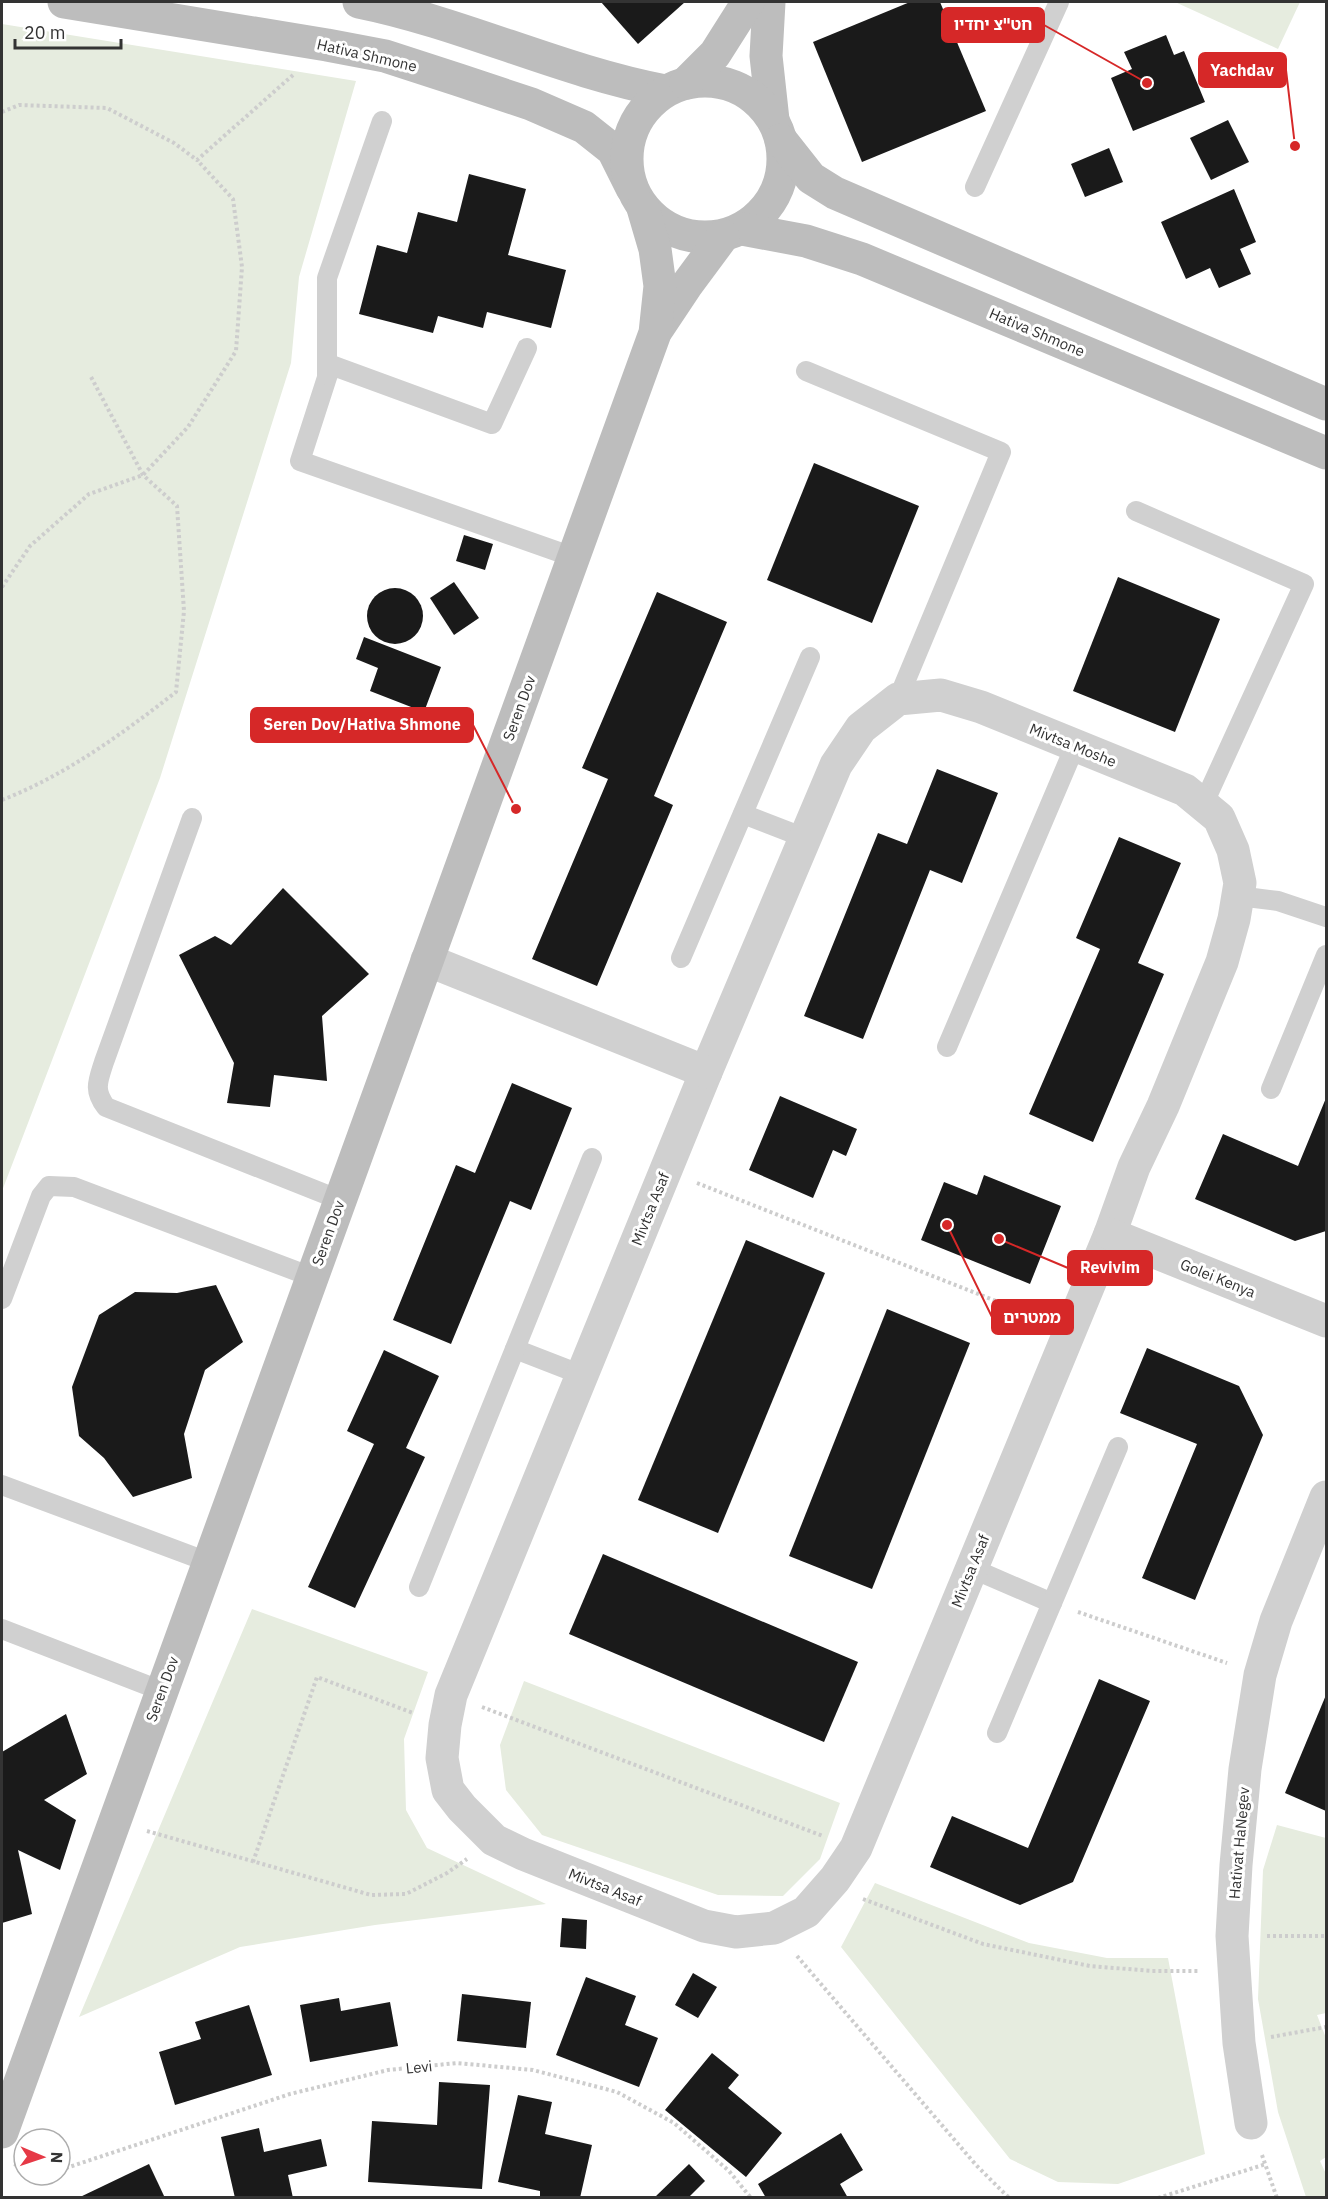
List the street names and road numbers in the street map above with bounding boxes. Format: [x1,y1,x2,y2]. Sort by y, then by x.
street label: Hativa Shmone [315,34,419,76]
street label: Hativa Shmone [986,303,1088,361]
street label: Seren Dov [498,672,540,743]
street label: Mivtsa Moshe [1027,719,1119,771]
street label: Mivtsa Asaf [627,1169,673,1248]
street label: Seren Dov [307,1197,349,1268]
street label: Golei Kenya [1178,1254,1258,1302]
street label: Mivtsa Asaf [947,1531,993,1610]
street label: Seren Dov [141,1653,183,1724]
street label: Hativat HaNegev [1225,1786,1253,1900]
street label: Mivtsa Asaf [566,1864,645,1910]
street label: Levi [405,2056,433,2078]

